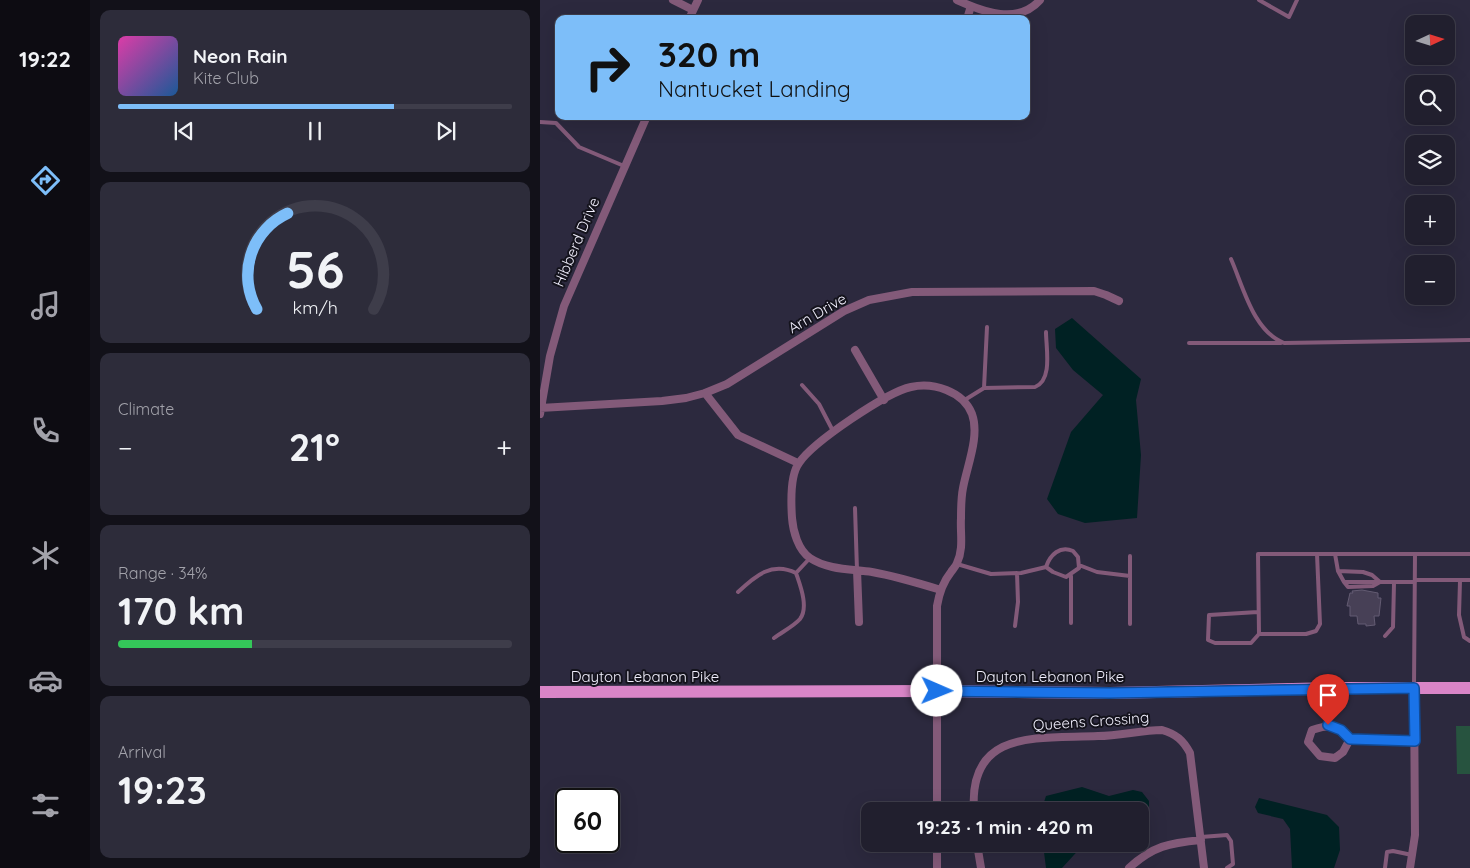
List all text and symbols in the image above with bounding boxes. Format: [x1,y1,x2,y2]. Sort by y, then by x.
north arrow [1405,15,1455,65]
map controls [1405,15,1455,305]
text: 320 m [658,32,760,76]
icon: right [575,35,640,100]
text: Neon Rain [193,44,288,68]
text: 19:22 [19,45,71,73]
text: Kite Club [193,68,259,88]
text: Nantucket Landing [658,75,851,103]
button: search [1405,75,1455,125]
icon: previous [170,117,198,145]
icon: pause [301,117,329,145]
icon: next [432,117,460,145]
button: layers [1405,135,1455,185]
icon: directions [28,163,63,198]
street label: Hibberd Drive [549,194,603,290]
button: + [1405,195,1455,245]
text: 56 [286,236,344,301]
button: − [1405,255,1455,305]
icon: music [28,288,63,323]
street label: Arn Drive [784,289,850,337]
text: km/h [292,296,338,318]
text: Climate [118,399,174,419]
icon: phone [28,413,63,448]
text: 21° [289,423,340,471]
text: − [118,430,133,465]
text: + [496,430,512,465]
icon: climate [28,538,63,573]
text: Range · 34% [118,563,208,583]
text: 170 km [118,587,244,635]
icon: car [28,663,63,698]
position arrow [910,664,962,716]
street label: Dayton Lebanon Pike [571,667,719,686]
street label: Dayton Lebanon Pike [976,667,1124,686]
pin [1307,674,1349,725]
icon: arrive [1314,681,1342,709]
street label: Queens Crossing [1032,707,1150,735]
text: Arrival [118,742,166,762]
text: 19:23 [118,766,207,814]
icon: filters [28,788,63,823]
speed limit sign: 60 [555,788,620,853]
text: 19:23 · 1 min · 420 m [917,815,1093,839]

